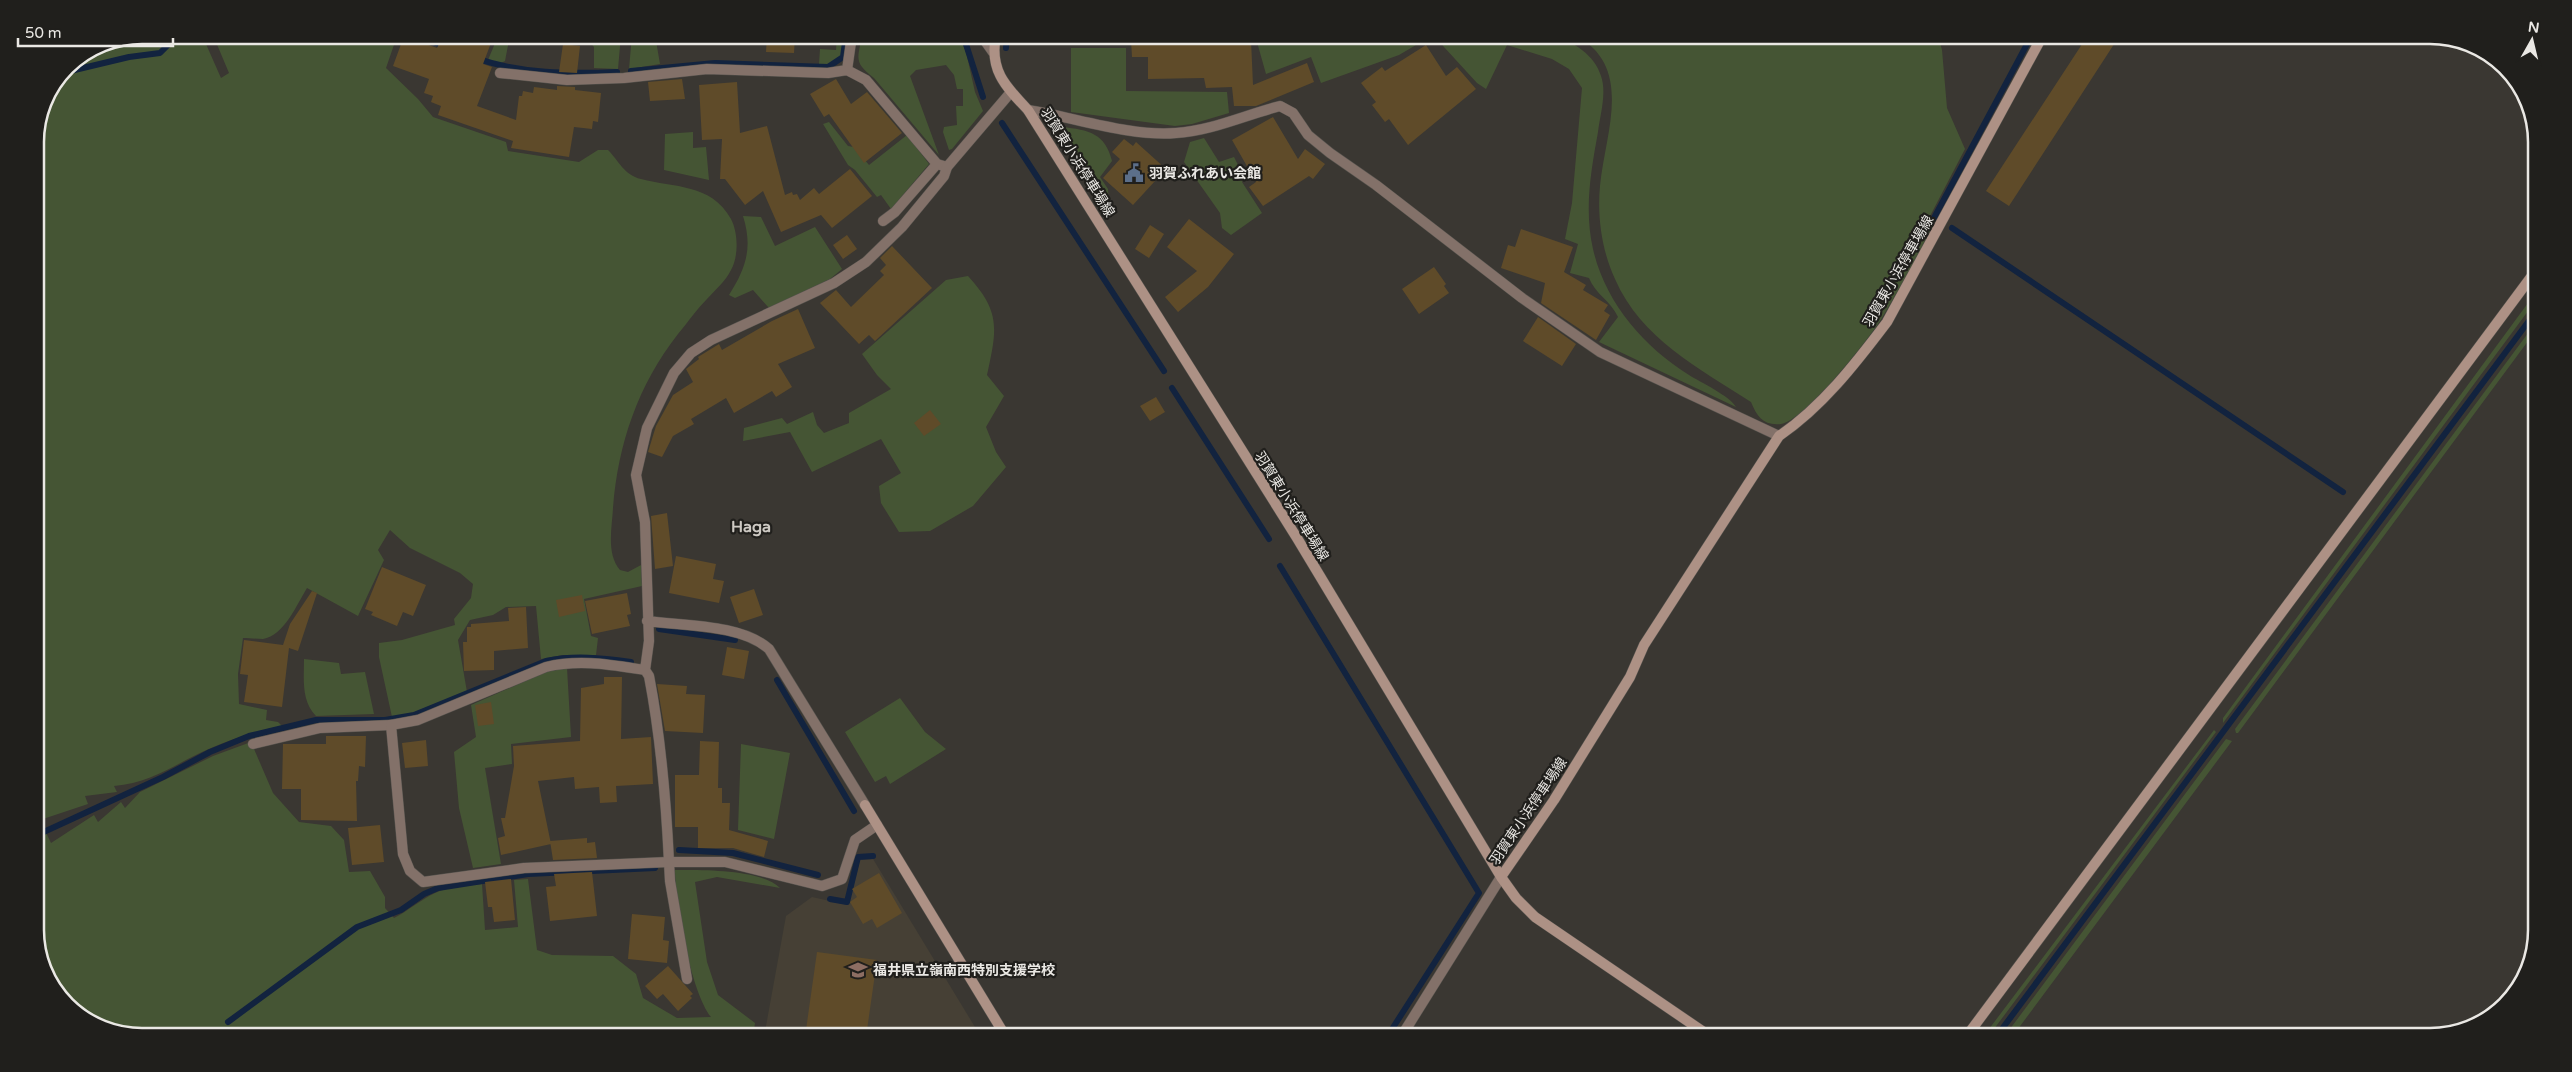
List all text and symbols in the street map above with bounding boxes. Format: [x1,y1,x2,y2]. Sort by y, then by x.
scale bar [18,15,172,47]
north arrow [2507,15,2557,65]
text: N [2527,18,2540,37]
text: 50 m [25,24,62,42]
street label: 羽賀東小浜停車場線 [1037,104,1118,220]
public building icon: 羽賀ふれあい会館 [1123,162,1145,184]
place label: 羽賀ふれあい会館 [1149,165,1261,182]
street label: 羽賀東小浜停車場線 [1860,212,1937,330]
street label: 羽賀東小浜停車場線 [1251,448,1332,564]
district label: Haga [731,517,771,537]
street label: 羽賀東小浜停車場線 [1486,754,1571,868]
school or university icon: 福井県立嶺南西特別支援学校 [847,959,869,981]
place label: 福井県立嶺南西特別支援学校 [873,962,1055,979]

